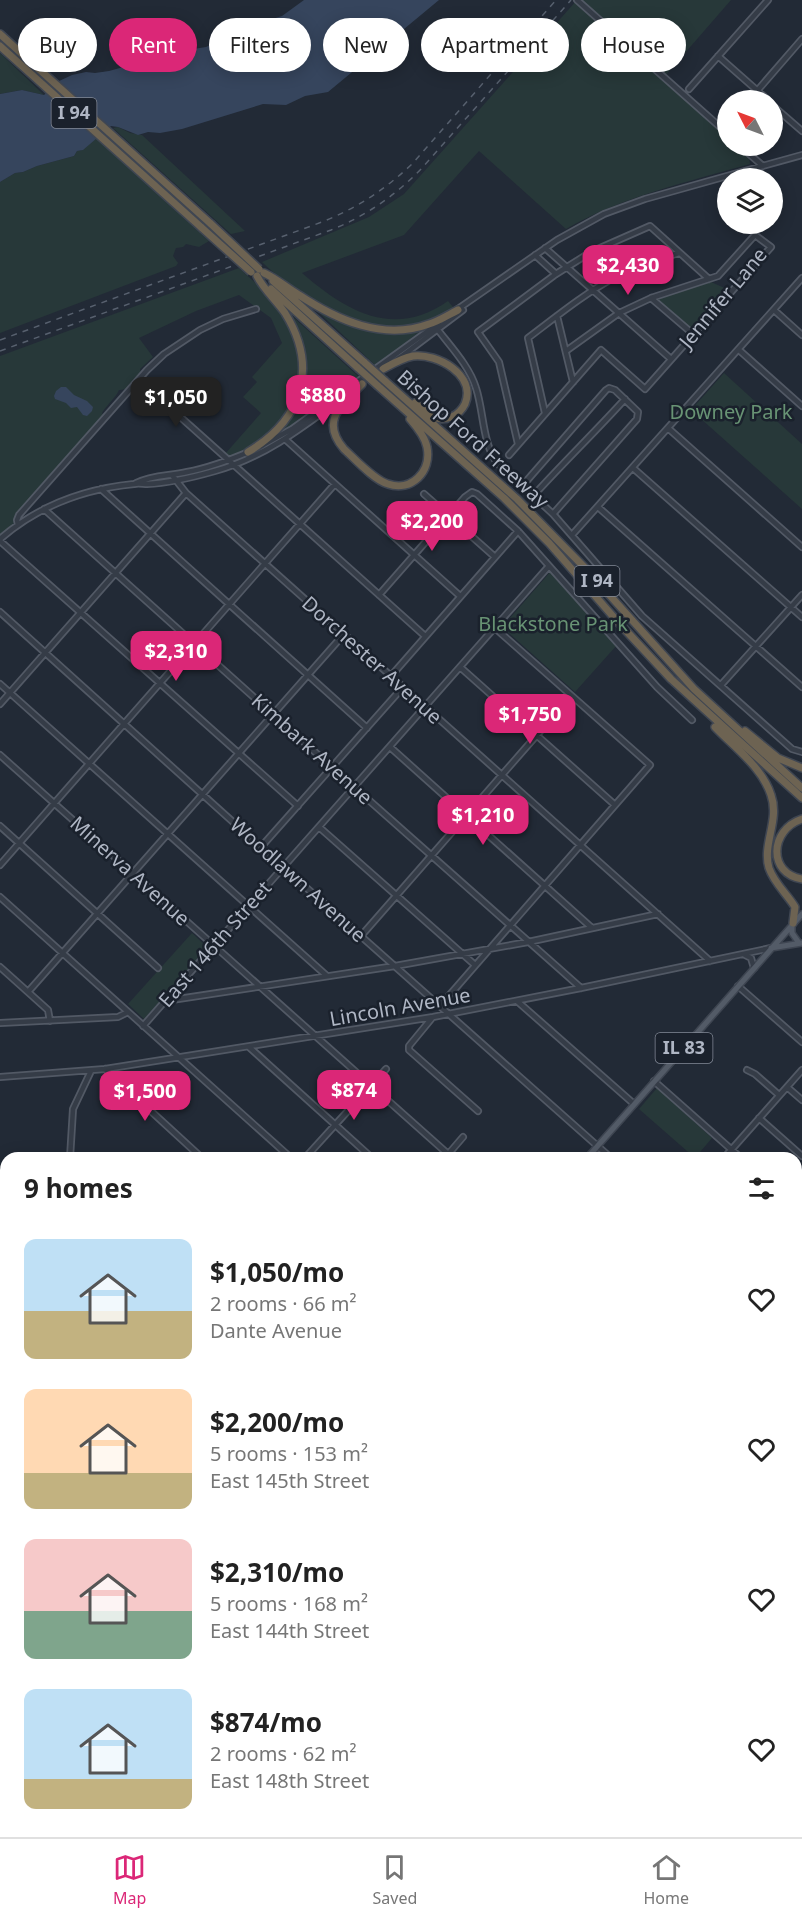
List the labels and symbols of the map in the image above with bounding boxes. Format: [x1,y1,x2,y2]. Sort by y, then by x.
north arrow [717,90,783,156]
road number: I 94 [52,98,97,128]
street label: Jennifer Lane [671,242,773,355]
pin: $2,430 [579,245,677,296]
street label: Bishop Ford Freeway [392,363,555,514]
pin: $880 [287,375,359,426]
pin: $1,050 [127,377,225,428]
park label: Downey Park [670,398,793,425]
pin: $2,200 [383,501,481,552]
road number: I 94 [574,566,620,596]
street label: Dorchester Avenue [297,590,448,730]
park label: Blackstone Park [478,610,628,637]
pin: $2,310 [127,631,225,682]
street label: Kimbark Avenue [246,687,379,810]
pin: $1,750 [481,694,579,745]
pin: $1,210 [434,795,532,846]
street label: Minerva Avenue [65,810,196,932]
street label: Woodlawn Avenue [224,811,372,948]
street label: East 146th Street [152,875,277,1013]
street label: Lincoln Avenue [327,981,472,1032]
road number: IL 83 [656,1033,712,1063]
pin: $874 [318,1070,390,1121]
pin: $1,500 [96,1071,194,1122]

